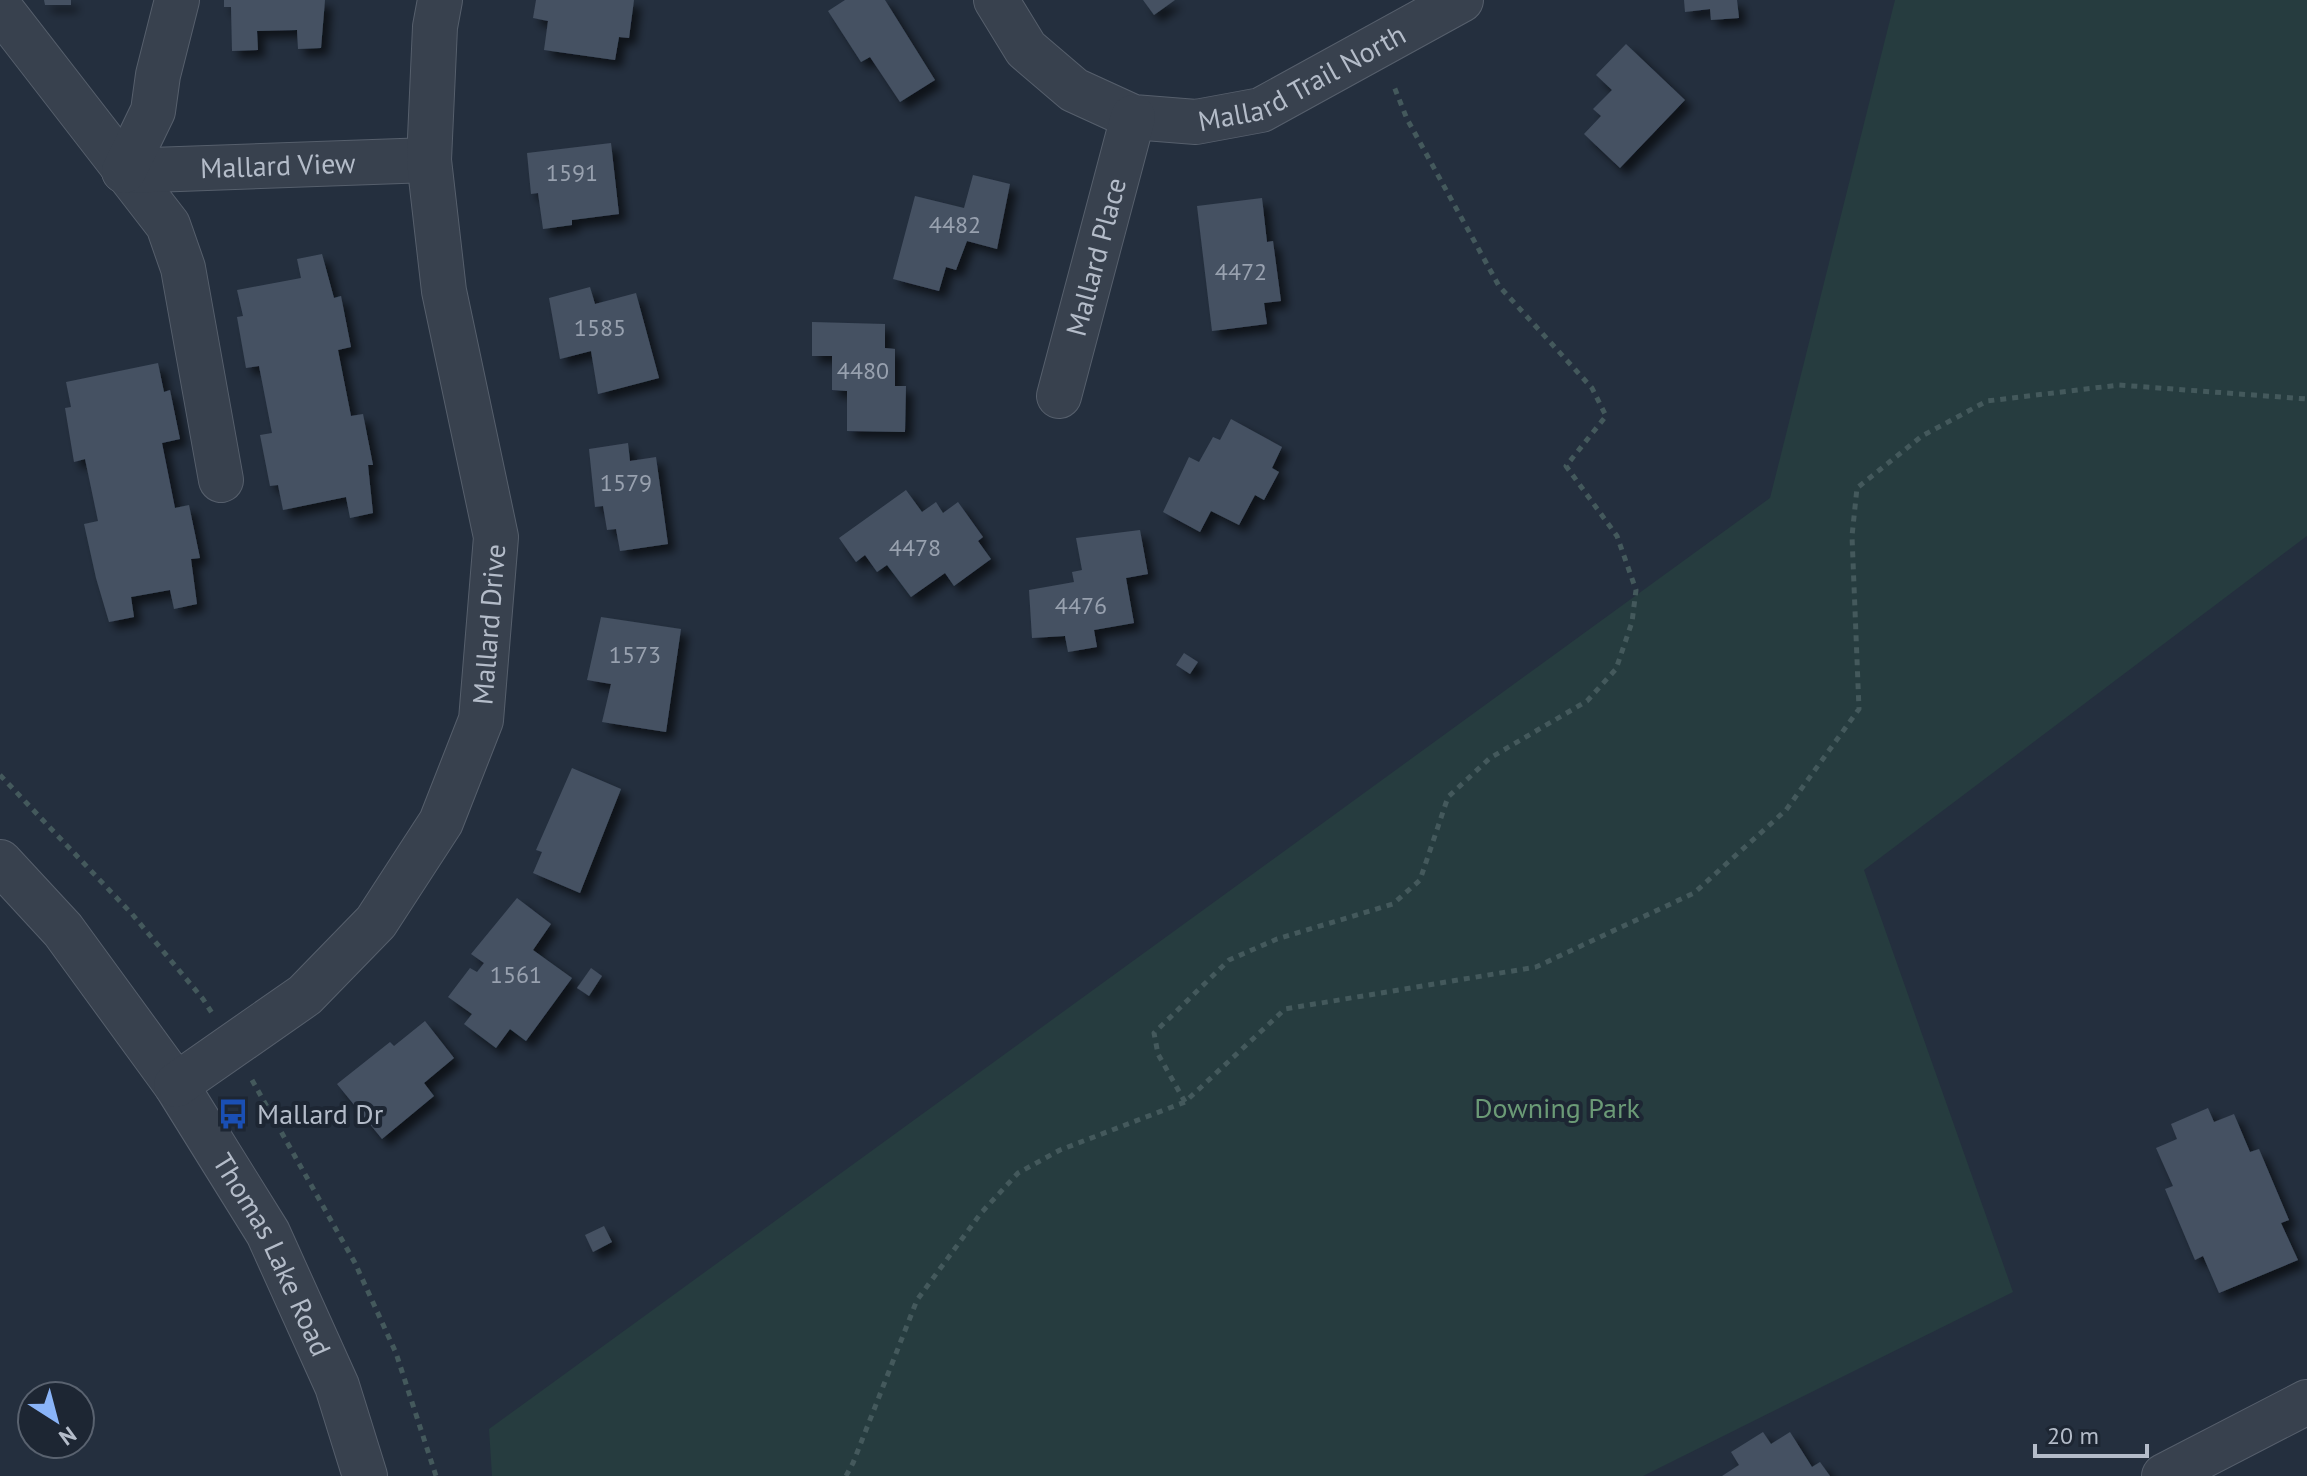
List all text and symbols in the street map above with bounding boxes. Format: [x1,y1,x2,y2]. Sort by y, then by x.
street label: Mallard Trail North [1195,15,1412,139]
street label: Mallard View [200,144,357,186]
house number: 1591 [546,157,598,188]
street label: Mallard Place [1057,173,1134,340]
house number: 4482 [929,209,981,240]
house number: 4472 [1215,256,1267,287]
house number: 1585 [574,312,626,343]
house number: 4480 [837,355,889,386]
house number: 1579 [600,467,652,498]
house number: 4478 [889,532,941,563]
street label: Mallard Drive [463,542,513,706]
house number: 4476 [1055,590,1107,621]
house number: 1573 [609,639,661,670]
house number: 1561 [490,959,542,990]
park label: Downing Park [1474,1089,1640,1126]
place label: Mallard Dr [257,1095,384,1132]
bus stop icon: Mallard Dr [216,1097,250,1131]
street label: Thomas Lake Road [205,1146,340,1362]
north arrow [16,1380,96,1460]
scale bar [2035,1408,2147,1458]
text: 20 m [2047,1420,2099,1451]
text: N [54,1421,82,1452]

